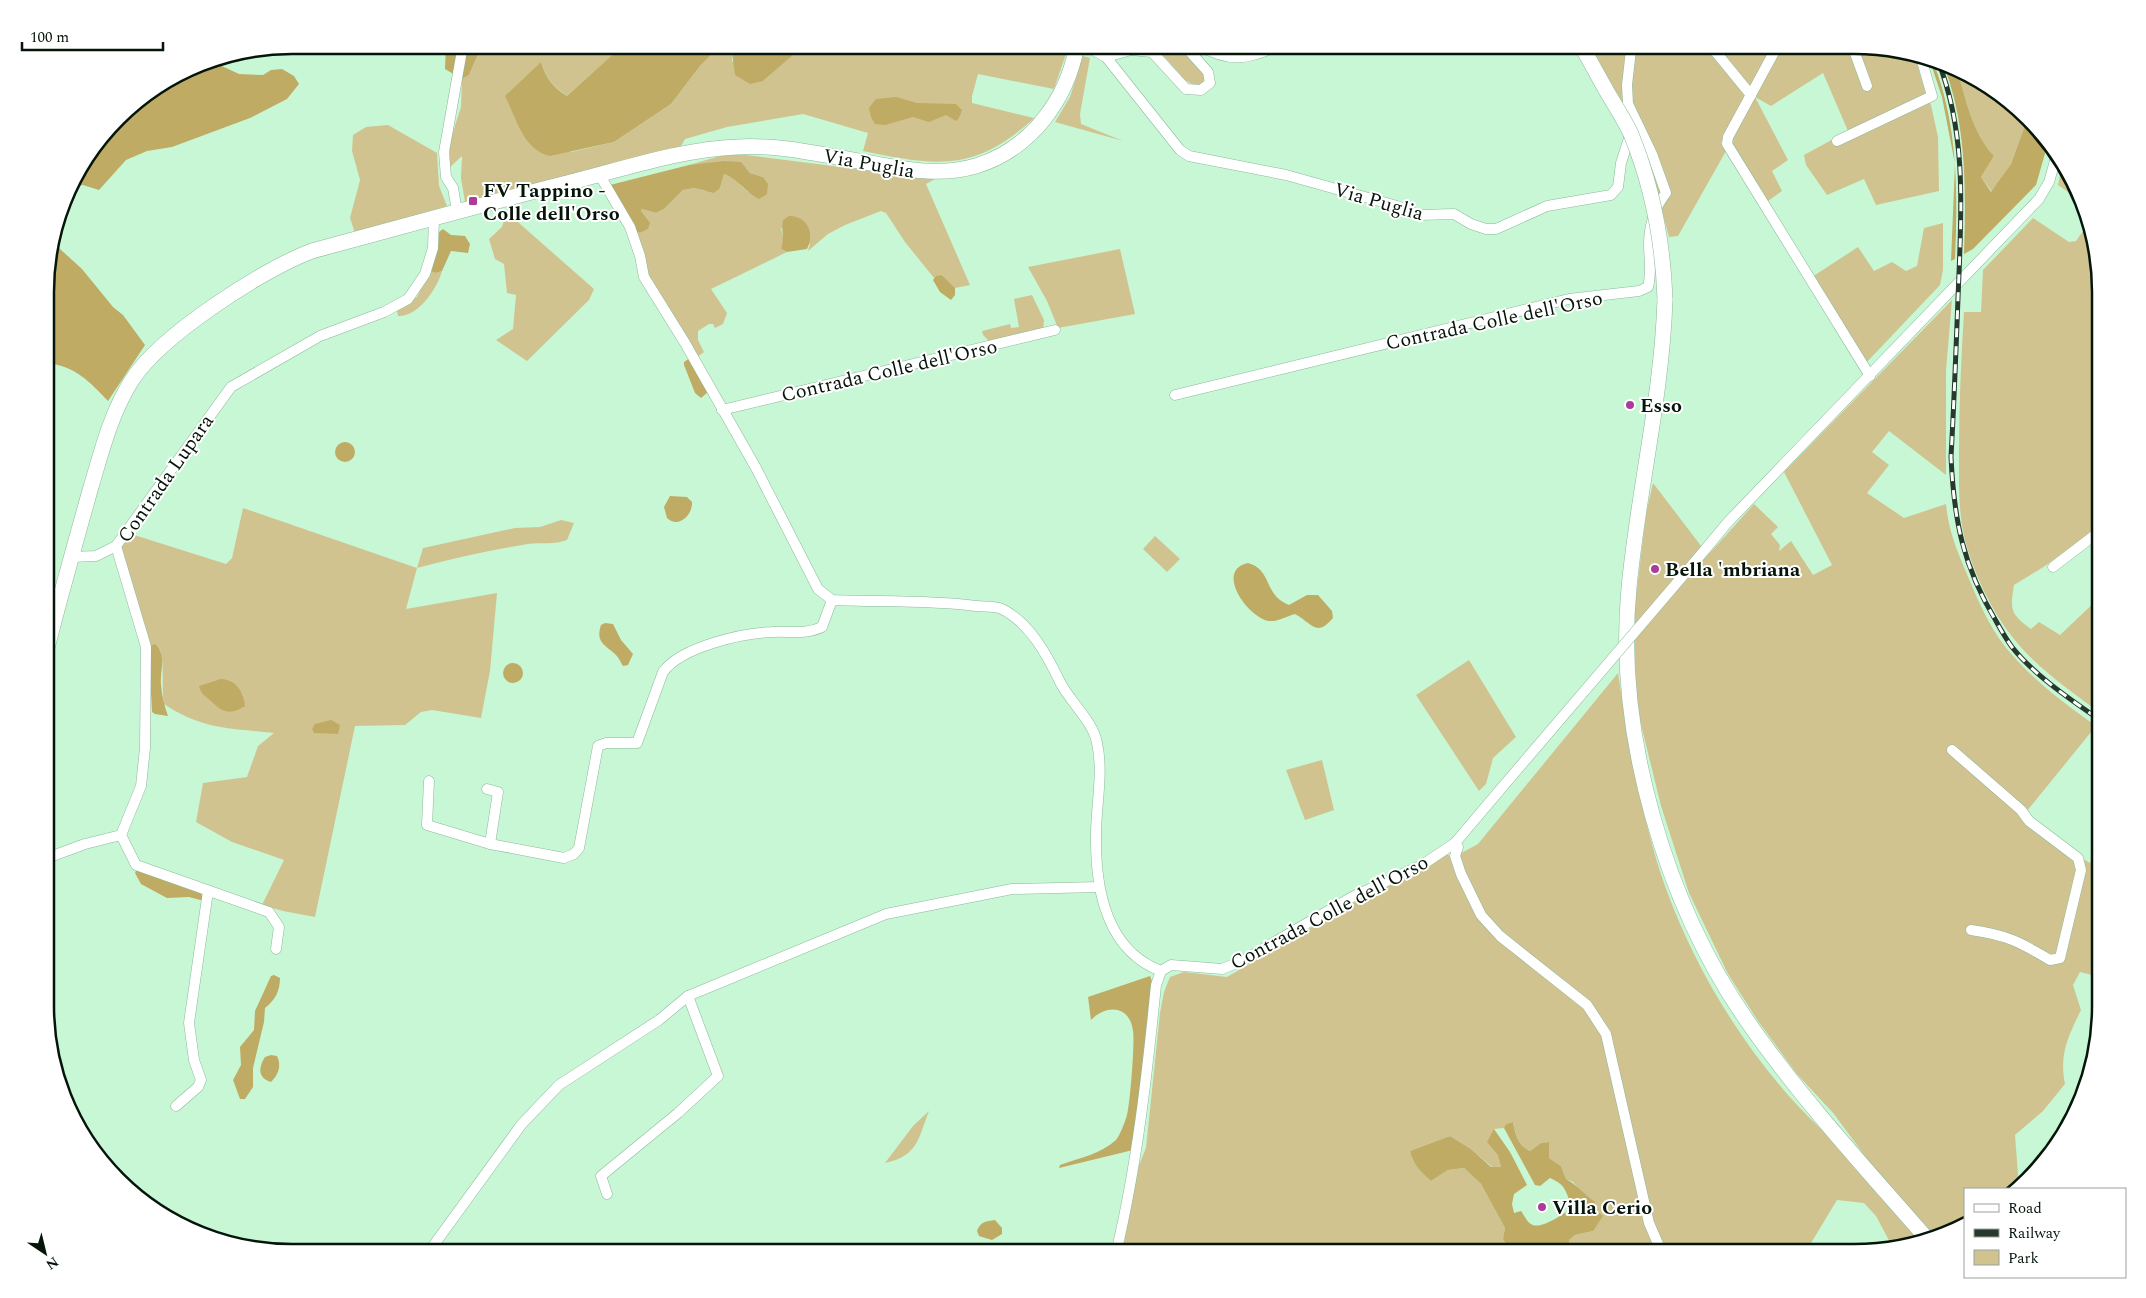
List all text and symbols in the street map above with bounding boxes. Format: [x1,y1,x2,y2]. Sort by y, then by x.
scale bar [22,20,164,52]
text: 100 m [30,26,69,49]
street label: Via Puglia [821,141,917,187]
street label: Via Puglia [1330,175,1428,229]
place label: FV Tappino - Colle dell'Orso [483,176,620,229]
marker: FV Tappino - Colle dell'Orso [467,195,479,207]
street label: Contrada Colle dell'Orso [1383,283,1605,359]
street label: Contrada Colle dell'Orso [778,331,1000,410]
place label: Esso [1640,391,1682,421]
marker: Esso [1624,399,1636,411]
street label: Contrada Lupara [110,408,222,549]
place label: Bella 'mbriana [1665,555,1801,585]
marker: Bella 'mbriana [1649,563,1661,575]
street label: Contrada Colle dell'Orso [1225,848,1434,978]
legend [1964,1188,2126,1278]
place label: Villa Cerio [1552,1193,1652,1223]
text: Road [2008,1197,2042,1220]
marker: Villa Cerio [1536,1201,1548,1213]
text: Railway [2008,1222,2061,1245]
north arrow [20,1228,70,1278]
text: Park [2008,1247,2039,1270]
text: N [41,1251,63,1275]

